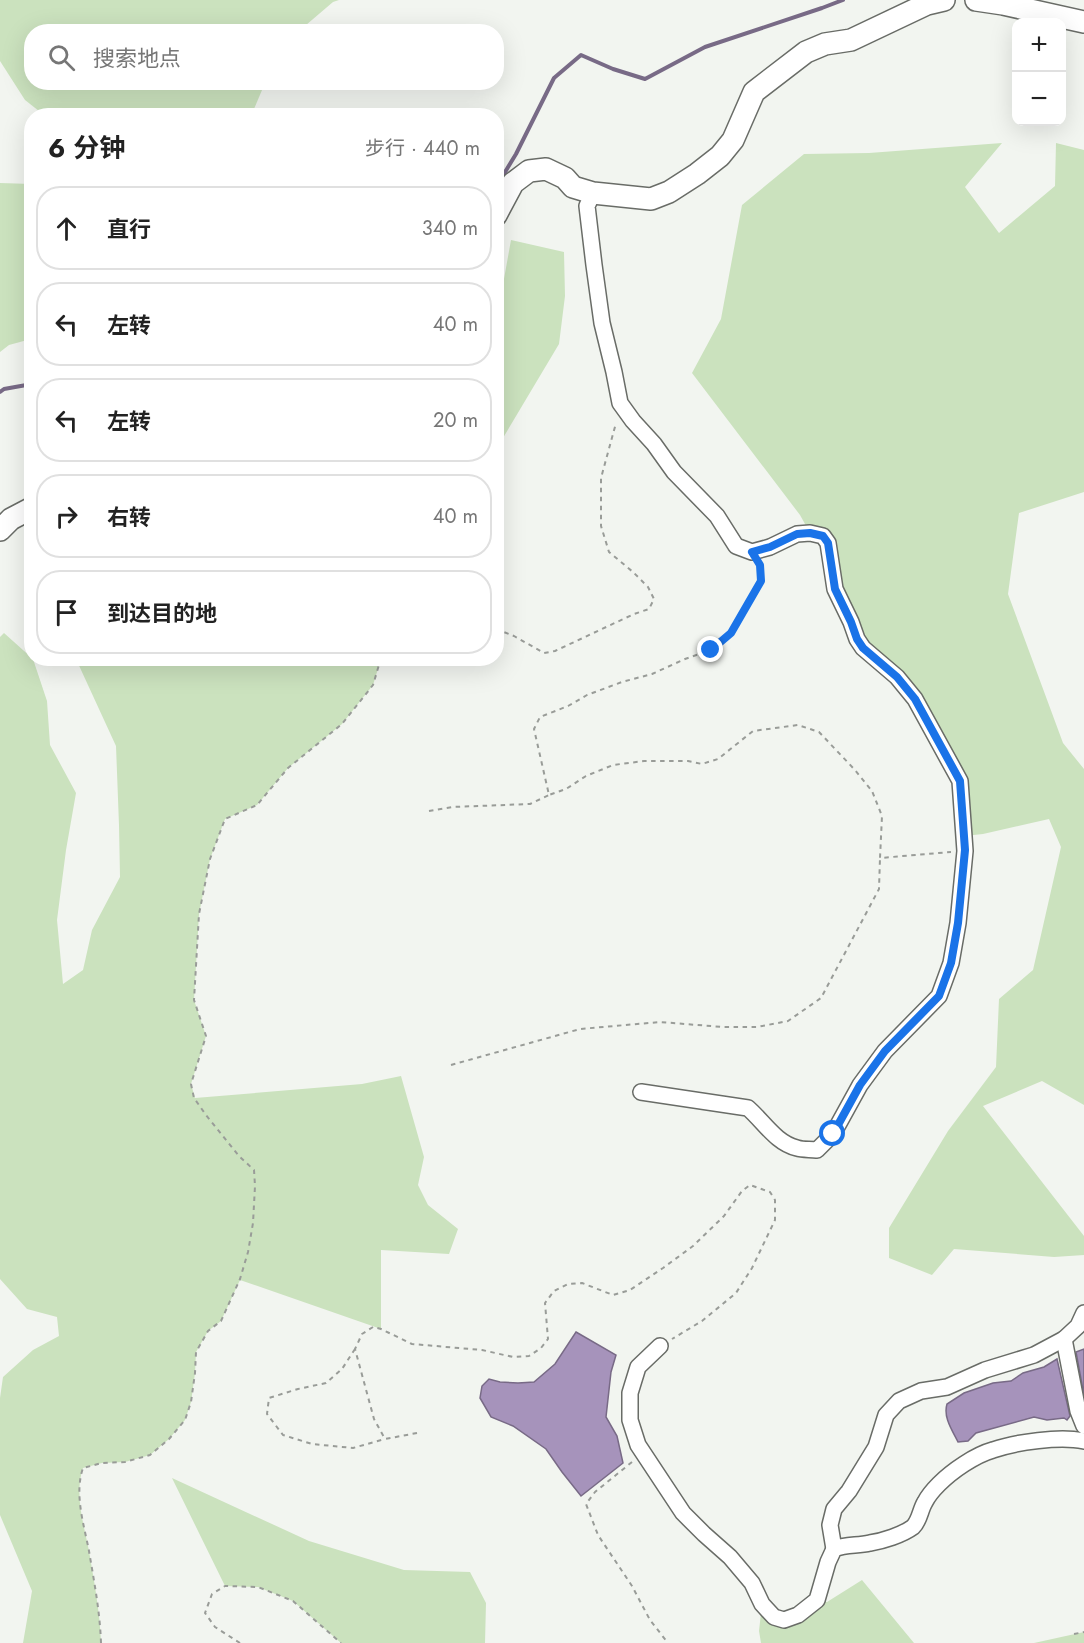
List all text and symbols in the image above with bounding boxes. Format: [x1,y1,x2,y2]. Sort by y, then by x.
map controls [1012,18,1066,126]
button: + [1012,18,1066,72]
search box [24,24,504,90]
icon: search [45,41,78,74]
text: 搜索地点 [93,42,181,74]
button: − [1012,72,1066,126]
text: 6 分钟 [48,129,125,167]
text: 步行 · 440 m [365,134,480,163]
icon: ahead [50,212,83,245]
text: 直行 [107,213,151,245]
text: 340 m [422,214,478,243]
icon: left [50,308,83,341]
text: 左转 [107,309,151,341]
text: 40 m [433,310,478,339]
icon: left [50,404,83,437]
text: 左转 [107,405,151,437]
text: 20 m [433,406,478,435]
icon: right [50,500,83,533]
text: 右转 [107,501,151,533]
text: 40 m [433,502,478,531]
icon: arrive [50,596,83,629]
text: 到达目的地 [107,597,217,629]
route end [697,636,723,662]
route start [819,1120,845,1146]

